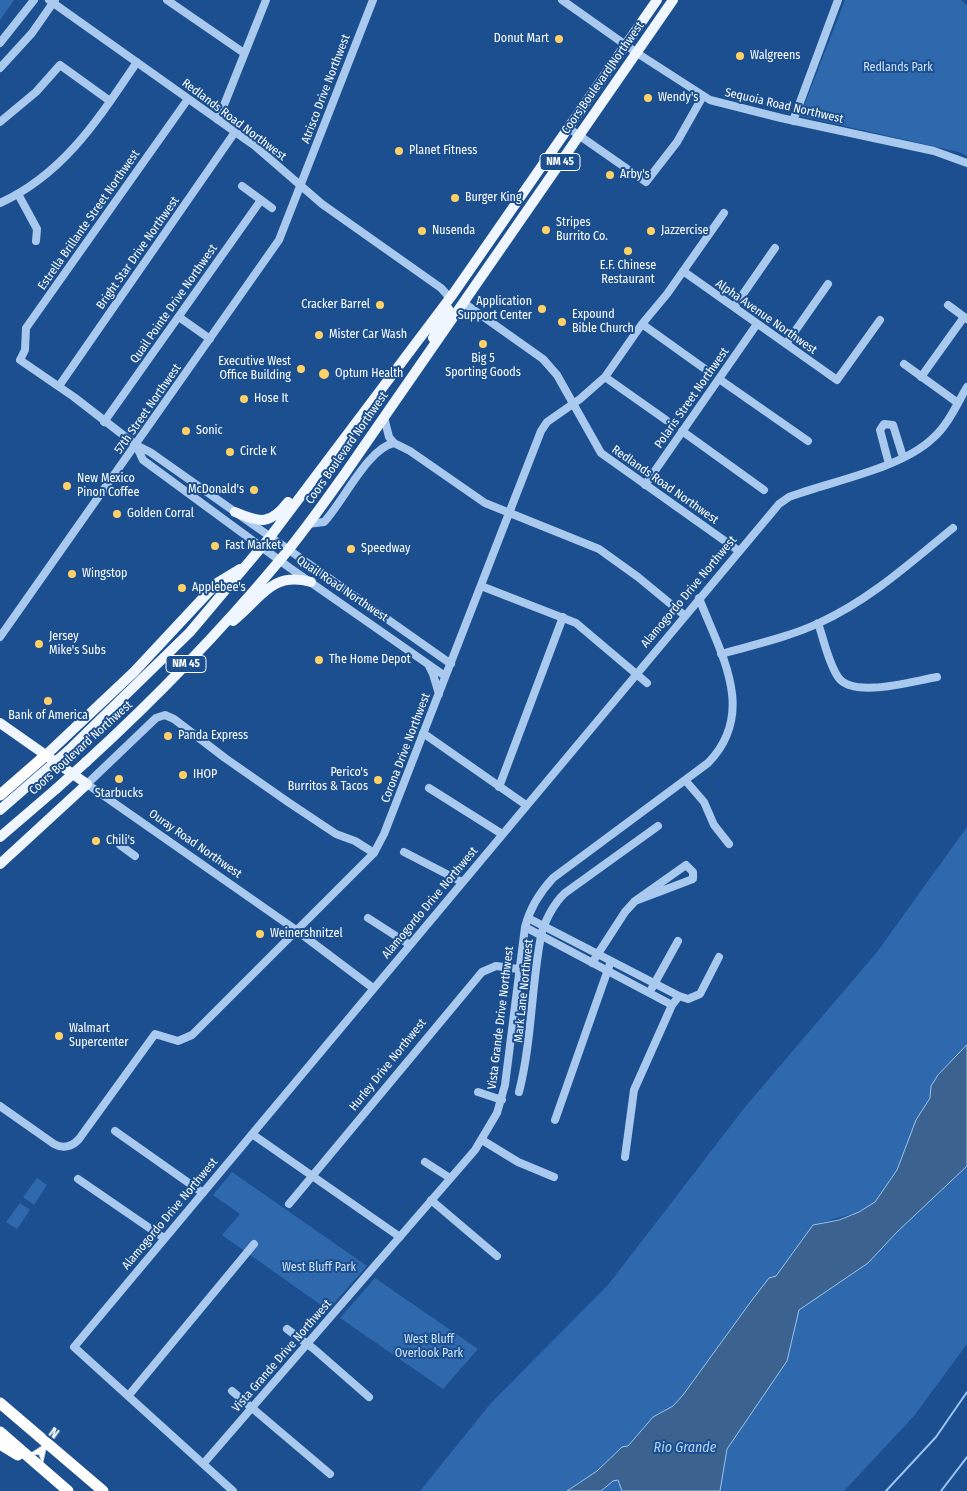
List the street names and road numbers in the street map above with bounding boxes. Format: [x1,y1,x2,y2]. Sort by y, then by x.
street label: Coors Boulevard Northwest [559,19,647,137]
street label: Atrisco Drive Northwest [299,32,353,146]
street label: Redlands Road Northwest [179,76,289,164]
street label: Sequoia Road Northwest [723,85,845,127]
street label: Estrella Brillante Street Northwest [35,147,143,293]
road number: NM 45 [540,154,580,170]
street label: Bright Star Drive Northwest [94,194,182,312]
street label: Quail Pointe Drive Northwest [127,242,221,366]
street label: Alpha Avenue Northwest [712,277,820,357]
street label: Polaris Street Northwest [652,345,732,451]
street label: 57th Street Northwest [112,361,184,457]
street label: Coors Boulevard Northwest [303,389,391,507]
street label: Redlands Road Northwest [609,443,721,527]
street label: Alamogordo Drive Northwest [638,533,740,651]
street label: Quail Road Northwest [294,553,390,625]
road number: NM 45 [166,656,206,672]
street label: Corona Drive Northwest [378,691,434,805]
street label: Coors Boulevard Northwest [27,698,135,798]
street label: Ouray Road Northwest [146,807,244,881]
street label: Alamogordo Drive Northwest [379,844,481,962]
street label: Mark Lane Northwest [511,939,537,1043]
street label: Vista Grande Drive Northwest [485,946,517,1090]
street label: Hurley Drive Northwest [347,1016,429,1114]
street label: Alamogordo Drive Northwest [119,1155,221,1273]
street label: Vista Grande Drive Northwest [229,1297,335,1415]

